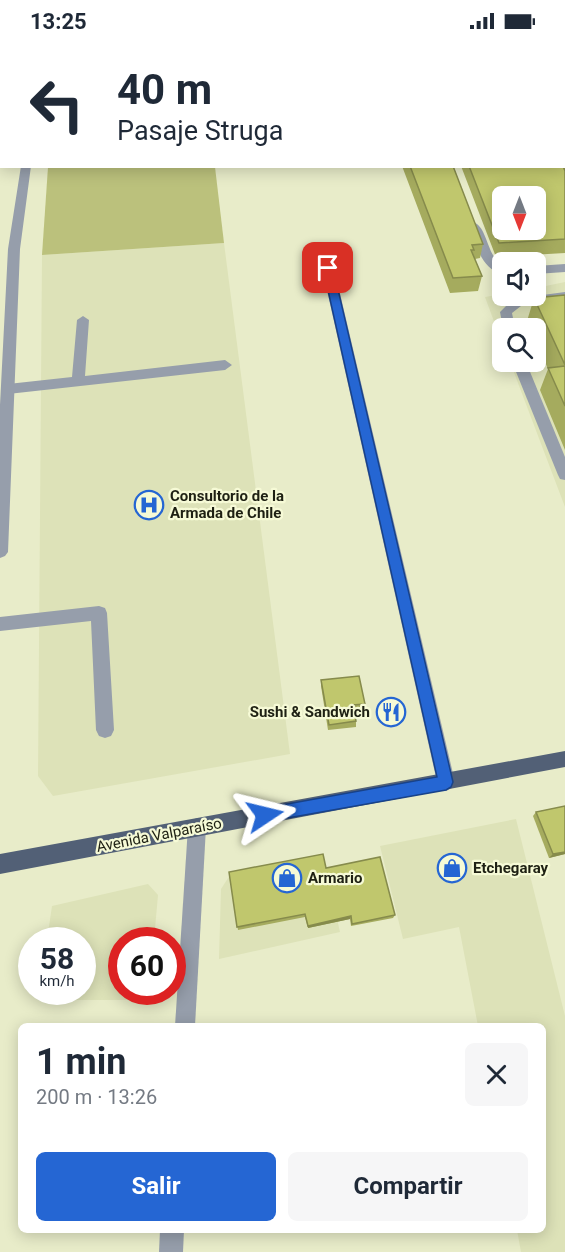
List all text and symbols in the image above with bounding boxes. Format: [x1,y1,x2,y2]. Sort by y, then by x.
text: 13:25 [30,9,87,34]
text: 40 m [117,65,212,114]
icon: left [18,66,96,144]
text: Pasaje Struga [117,115,283,147]
north arrow [492,186,546,240]
map controls [492,186,546,372]
pin [302,242,353,293]
icon: arrive [311,251,344,284]
button: sound [492,252,546,306]
button: search [492,318,546,372]
place label: Consultorio de la Armada de Chile [170,487,284,522]
hospital icon: Consultorio de la Armada de Chile [133,489,165,521]
restaurant icon: Sushi & Sandwich [375,696,407,728]
place label: Sushi & Sandwich [250,703,370,721]
position arrow [233,783,297,847]
street label: Avenida Valparaíso [95,814,223,856]
shop icon: Etchegaray [436,852,468,884]
place label: Etchegaray [473,859,549,877]
shop icon: Armario [271,862,303,894]
place label: Armario [308,869,363,887]
speed limit sign: 60 [108,927,186,1005]
text: 58 [40,941,74,976]
text: km/h [39,972,75,990]
text: 1 min [36,1041,127,1083]
button: close [465,1043,528,1106]
text: 200 m · 13:26 [36,1085,157,1109]
button: Salir [36,1152,276,1221]
button: Compartir [288,1152,528,1221]

